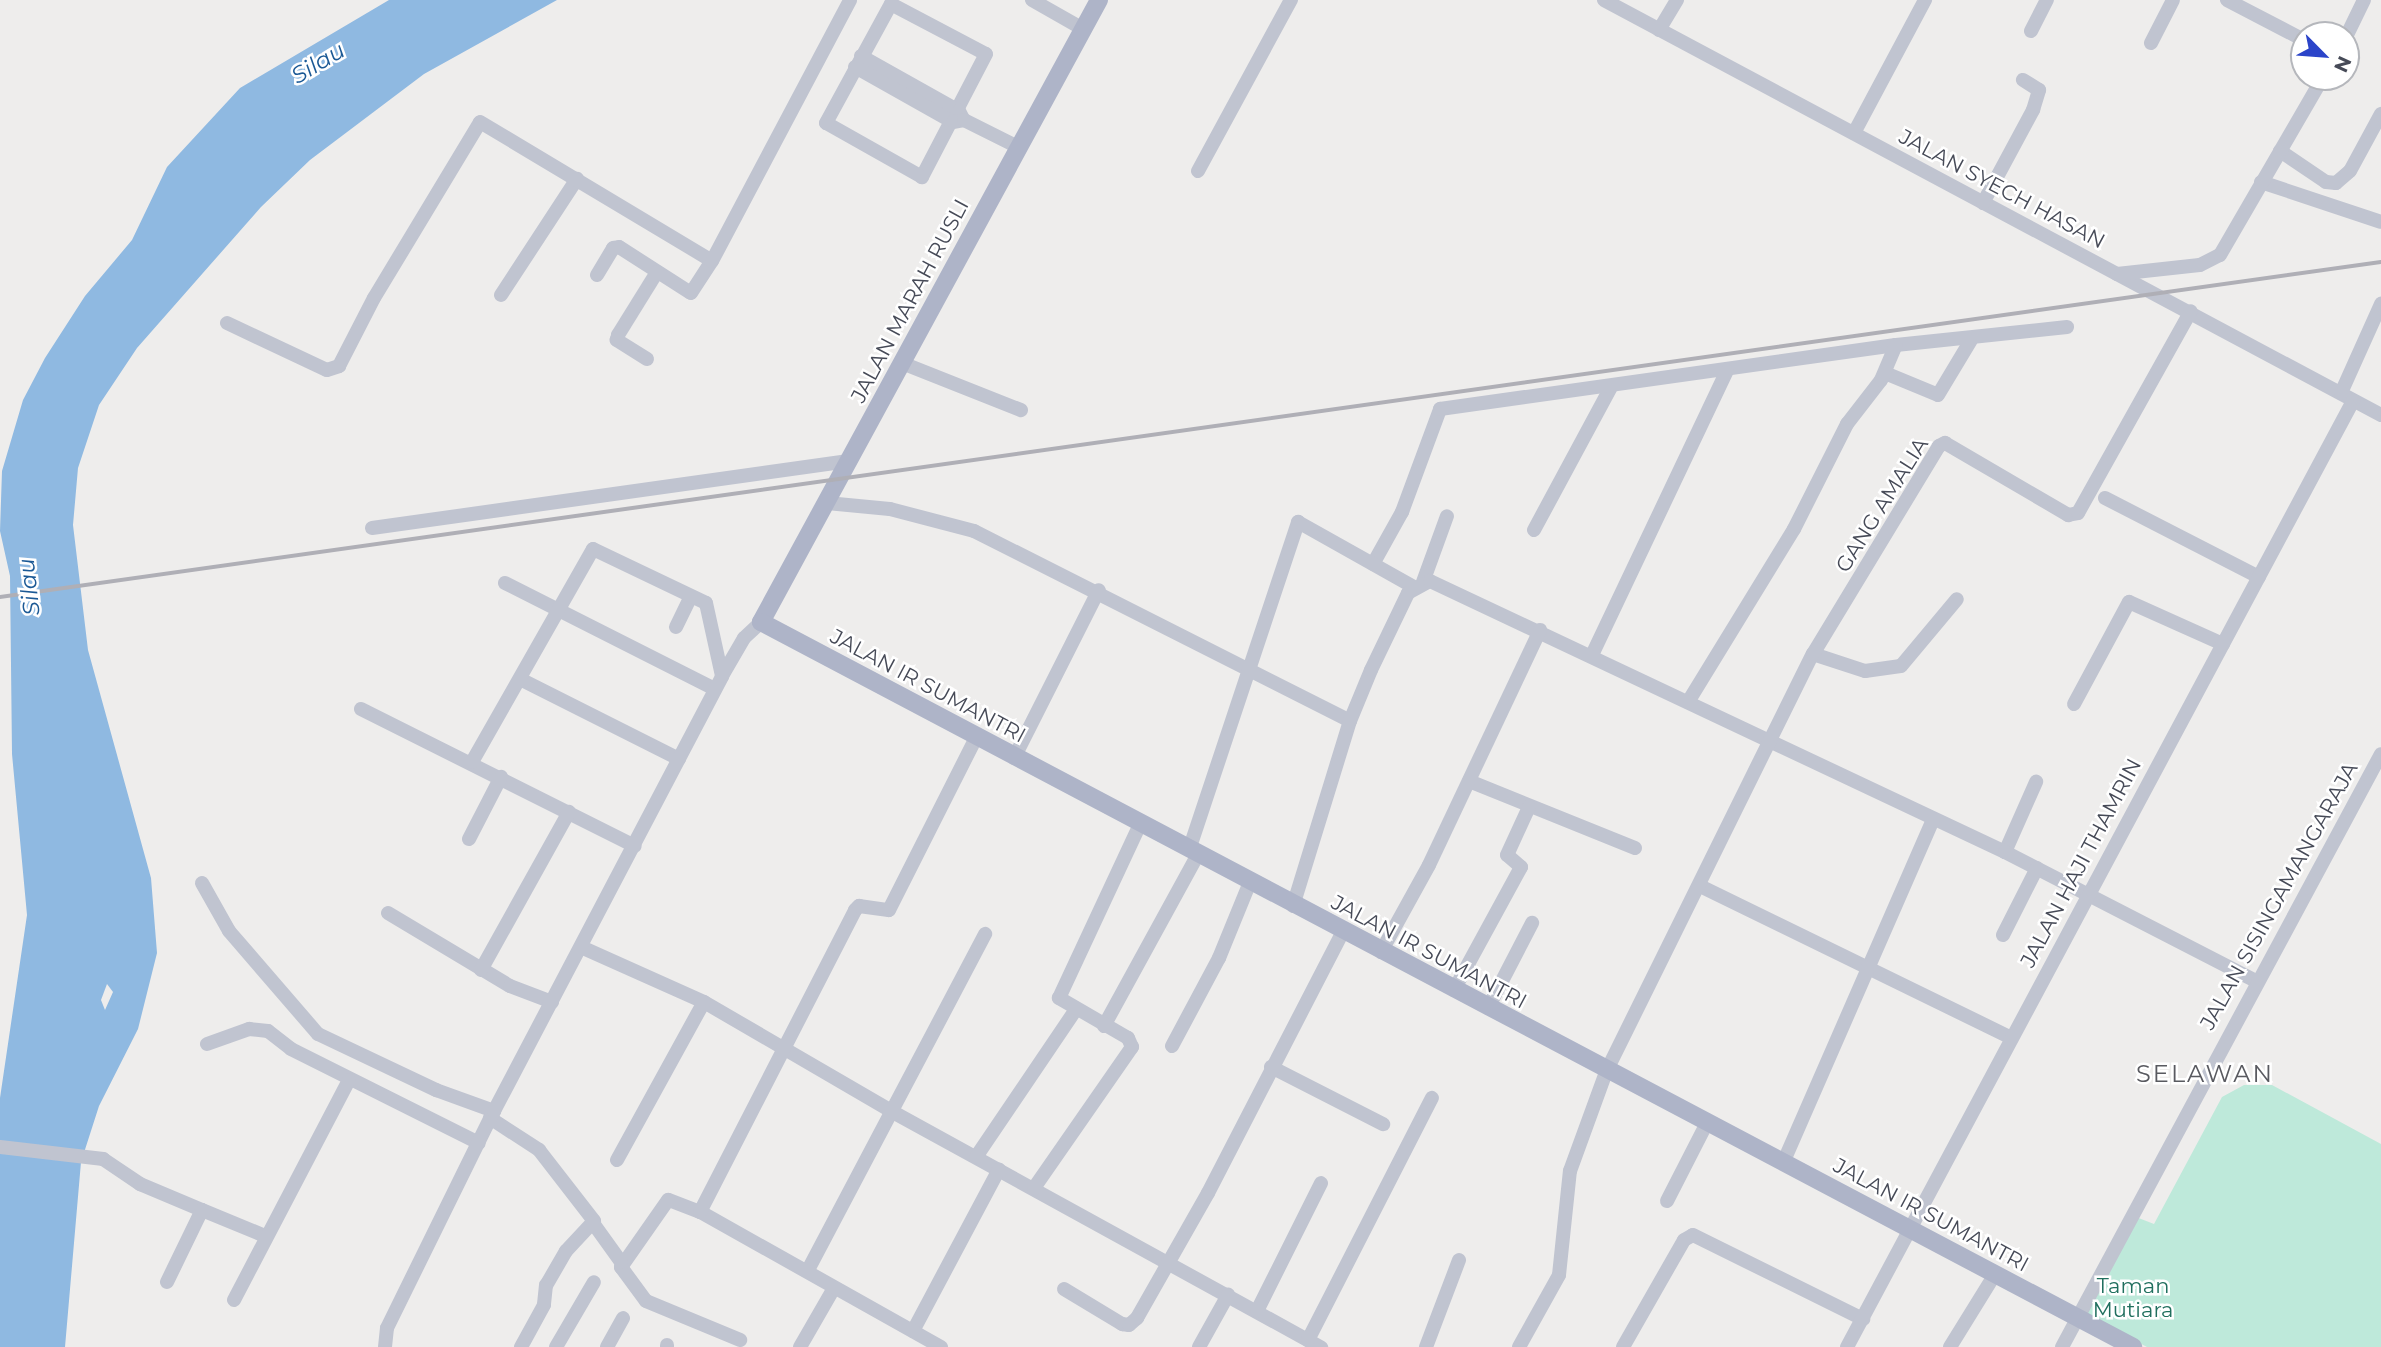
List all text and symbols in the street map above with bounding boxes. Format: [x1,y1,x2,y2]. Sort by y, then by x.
north arrow [2290,21,2360,91]
water label: Silau [286,36,350,90]
text: N [2329,52,2356,76]
street label: JALAN SYECH HASAN [1895,124,2109,254]
street label: JALAN MARAH RUSLI [846,195,974,407]
street label: GANG AMALIA [1831,433,1933,577]
water label: Silau [12,557,46,617]
street label: JALAN IR SUMANTRI [826,624,1030,748]
street label: JALAN HAJI THAMRIN [2015,754,2147,972]
street label: JALAN SISINGAMANGARAJA [2195,758,2363,1034]
street label: JALAN IR SUMANTRI [1327,890,1531,1014]
district label: SELAWAN [2137,1060,2273,1088]
street label: JALAN IR SUMANTRI [1829,1153,2033,1277]
park label: Taman Mutiara [2093,1273,2173,1323]

